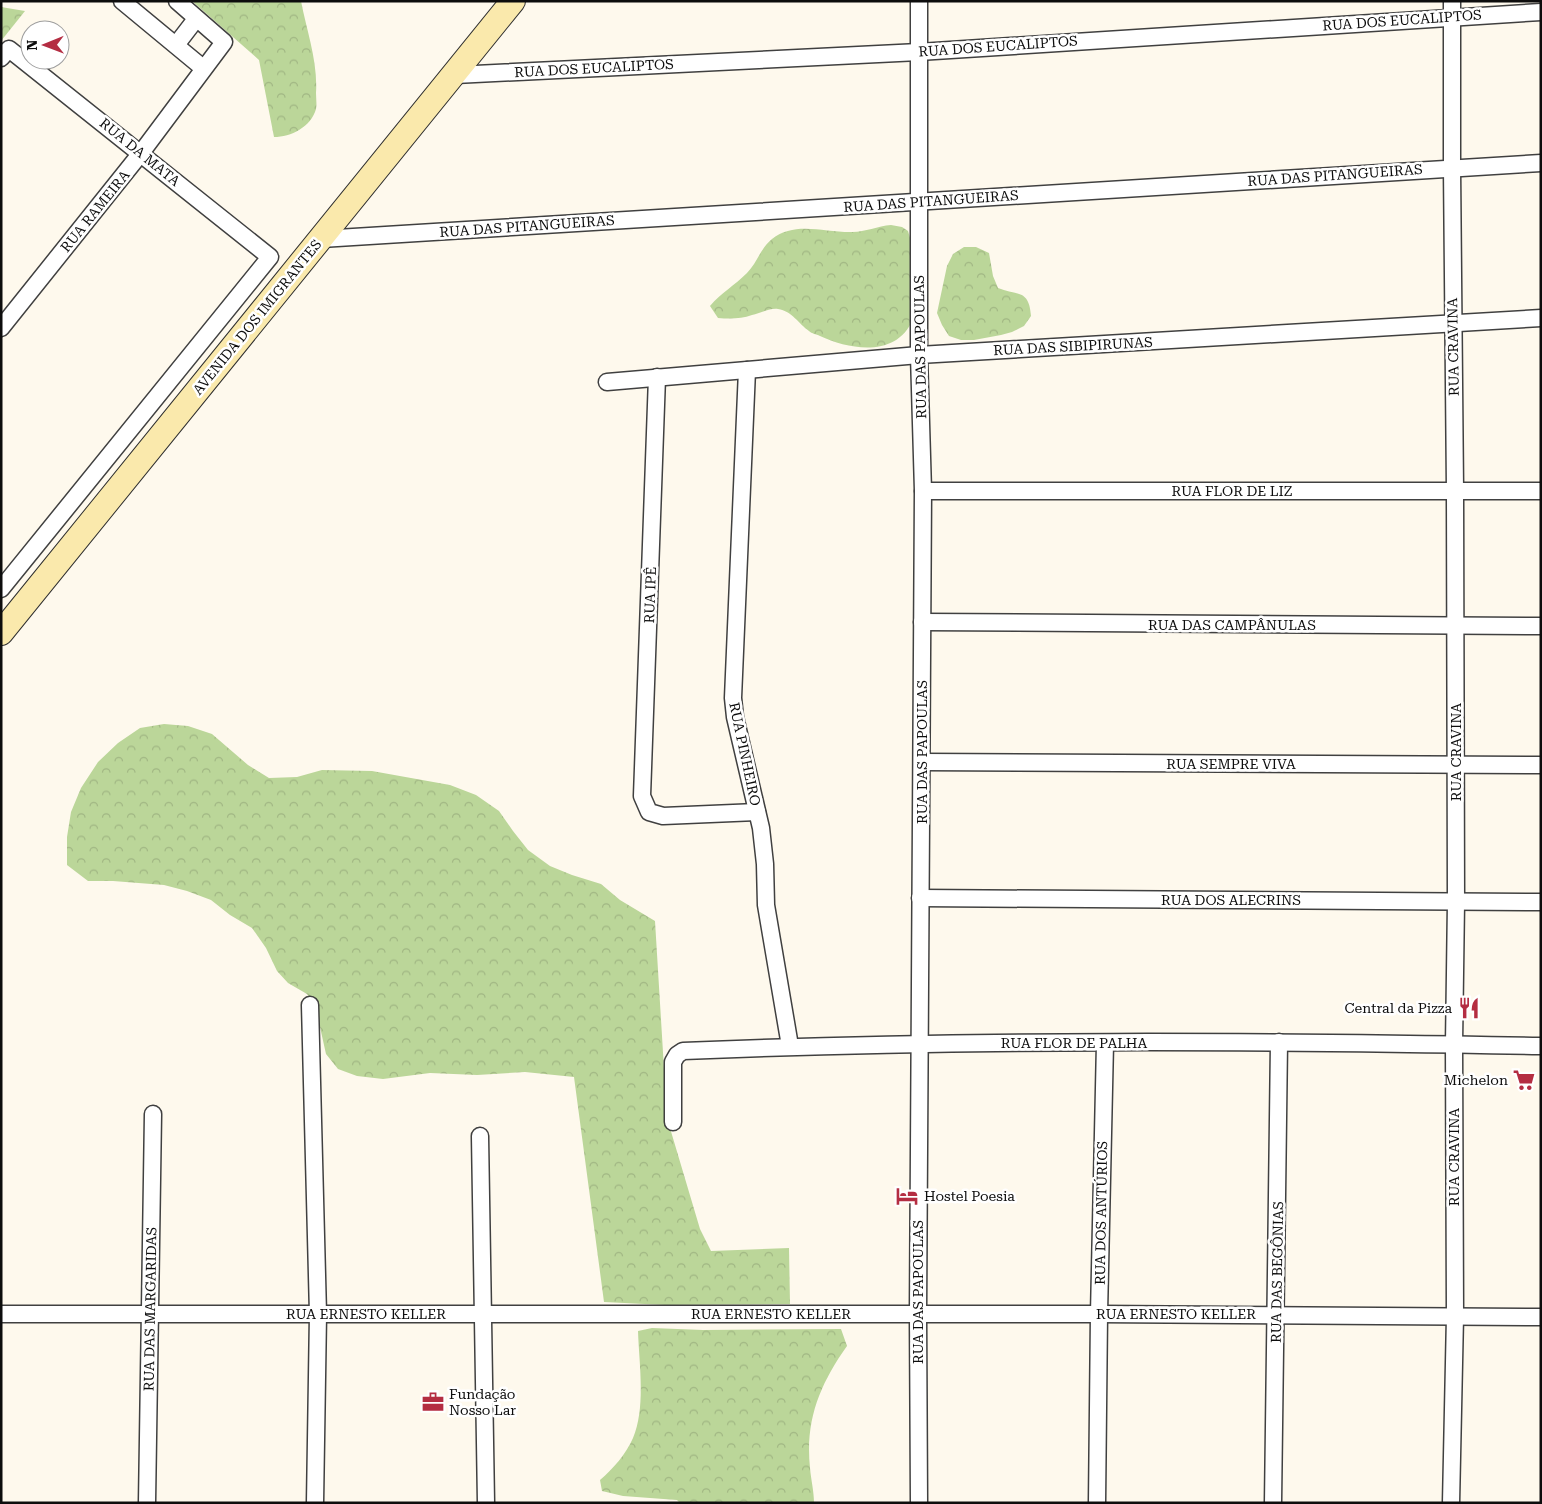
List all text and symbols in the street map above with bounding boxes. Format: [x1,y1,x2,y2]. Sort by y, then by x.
street label: RUA DOS EUCALIPTOS [1322,6,1482,34]
north arrow [20,20,70,70]
street label: RUA DOS EUCALIPTOS [918,32,1078,60]
text: N [24,39,40,51]
street label: RUA DOS EUCALIPTOS [514,56,674,80]
street label: RUA DA MATA [97,115,184,189]
street label: RUA DAS PITANGUEIRAS [1247,161,1423,189]
street label: RUA RAMEIRA [57,167,133,255]
street label: RUA DAS PITANGUEIRAS [843,187,1019,215]
street label: RUA DAS PITANGUEIRAS [439,212,615,240]
street label: AVENIDA DOS IMIGRANTES [189,236,325,398]
street label: RUA DAS PAPOULAS [911,275,929,419]
street label: RUA CRAVINA [1444,298,1462,396]
street label: RUA DAS SIBIPIRUNAS [993,334,1153,358]
street label: RUA FLOR DE LIZ [1172,483,1292,499]
street label: RUA IPÊ [641,566,659,624]
street label: RUA DAS CAMPÂNULAS [1148,617,1316,633]
street label: RUA DAS PAPOULAS [914,680,930,824]
street label: RUA PINHEIRO [726,701,764,807]
street label: RUA CRAVINA [1448,703,1464,801]
street label: RUA SEMPRE VIVA [1166,756,1296,772]
street label: RUA DOS ALECRINS [1161,892,1301,908]
restaurant icon: Central da Pizza [1456,995,1482,1021]
place label: Central da Pizza [1344,1000,1452,1016]
street label: RUA FLOR DE PALHA [1001,1035,1148,1051]
supermarket icon: Michelon [1511,1067,1537,1093]
place label: Michelon [1444,1072,1508,1088]
street label: RUA CRAVINA [1446,1108,1462,1206]
street label: RUA DOS ANTÚRIOS [1092,1141,1110,1285]
hotel icon: Hostel Poesia [894,1183,920,1209]
place label: Hostel Poesia [924,1188,1015,1204]
street label: RUA DAS BEGÔNIAS [1268,1201,1286,1343]
street label: RUA DAS PAPOULAS [910,1220,926,1364]
street label: RUA DAS MARGARIDAS [141,1226,159,1391]
street label: RUA ERNESTO KELLER [286,1306,446,1322]
street label: RUA ERNESTO KELLER [691,1306,851,1322]
street label: RUA ERNESTO KELLER [1096,1306,1256,1322]
place label: Fundação Nosso Lar [449,1386,516,1418]
office icon: Fundação Nosso Lar [420,1389,446,1415]

